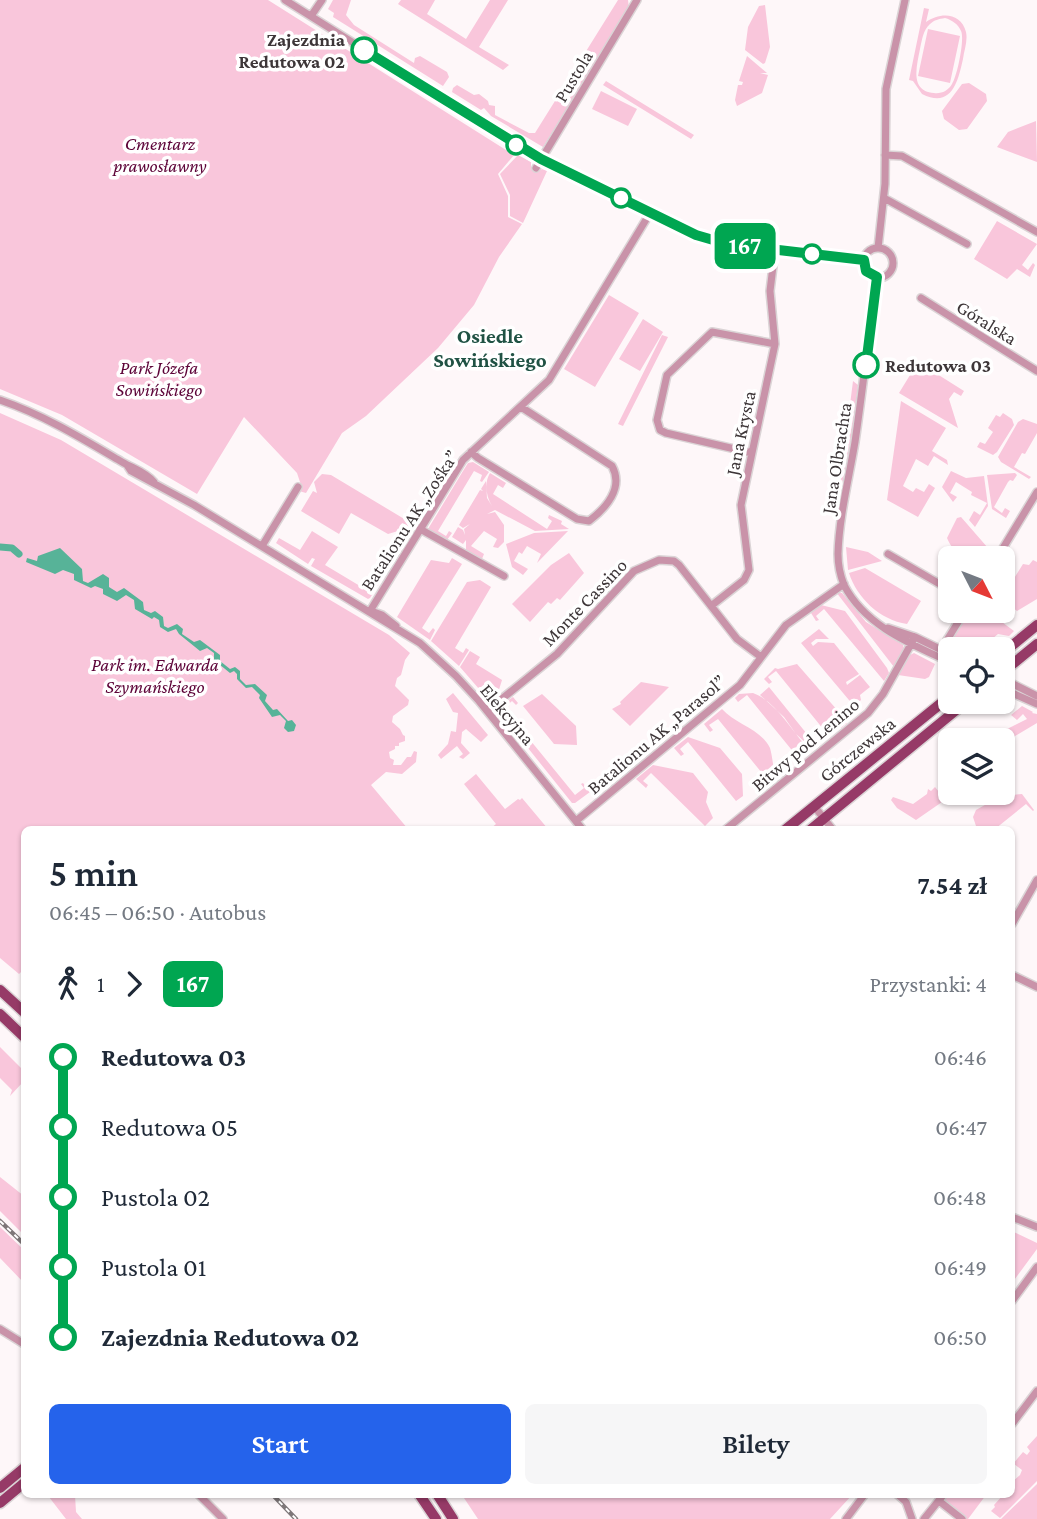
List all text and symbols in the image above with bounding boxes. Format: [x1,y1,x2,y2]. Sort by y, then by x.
place label: Zajezdnia Redutowa 02 [238,29,346,72]
marker: Zajezdnia Redutowa 02 [351,37,377,63]
street label: Pustola [550,46,597,106]
park label: Cmentarz prawosławny [111,133,207,176]
unlabelled marker [506,135,526,155]
unlabelled marker [611,188,631,208]
line badge: 167 [705,223,785,269]
text: 167 [729,232,761,259]
unlabelled marker [802,244,822,264]
street label: Góralska [953,296,1021,349]
district label: Osiedle Sowińskiego [433,324,547,372]
marker: Redutowa 03 [853,352,879,378]
place label: Redutowa 03 [885,355,991,376]
park label: Park Józefa Sowińskiego [116,357,202,400]
street label: Jana Krysta [721,389,760,479]
street label: Jana Olbrachta [817,401,856,517]
street label: Batalionu AK „Zośka” [356,446,463,594]
north arrow [938,546,1015,623]
map controls [938,546,1015,805]
street label: Monte Cassino [538,554,631,650]
button: locate [938,637,1015,714]
park label: Park im. Edwarda Szymańskiego [91,654,219,697]
street label: Batalionu AK „Parasol” [583,671,730,798]
street label: Elekcyjna [475,680,539,750]
street label: Bitwy pod Lenino [747,693,863,795]
street label: Górczewska [815,712,899,786]
button: layers [938,728,1015,805]
text: 5 min [49,852,138,894]
text: 7.54 zł [917,871,987,900]
text: 06:45 – 06:50 · Autobus [49,899,266,925]
icon: walk [49,965,87,1003]
icon: forward [115,965,153,1003]
text: 167 [177,970,209,997]
text: 1 [97,971,105,997]
text: Przystanki: 4 [869,971,987,997]
text: Redutowa 03 [101,1043,246,1072]
text: 06:46 [934,1044,987,1070]
text: Redutowa 05 [101,1113,238,1142]
text: 06:47 [935,1114,987,1140]
text: Pustola 02 [101,1183,210,1212]
text: 06:48 [933,1184,987,1210]
text: Pustola 01 [101,1253,206,1282]
text: 06:49 [934,1254,987,1280]
text: Zajezdnia Redutowa 02 [101,1323,359,1352]
text: 06:50 [933,1324,987,1350]
button: Start [49,1404,511,1484]
button: Bilety [525,1404,987,1484]

